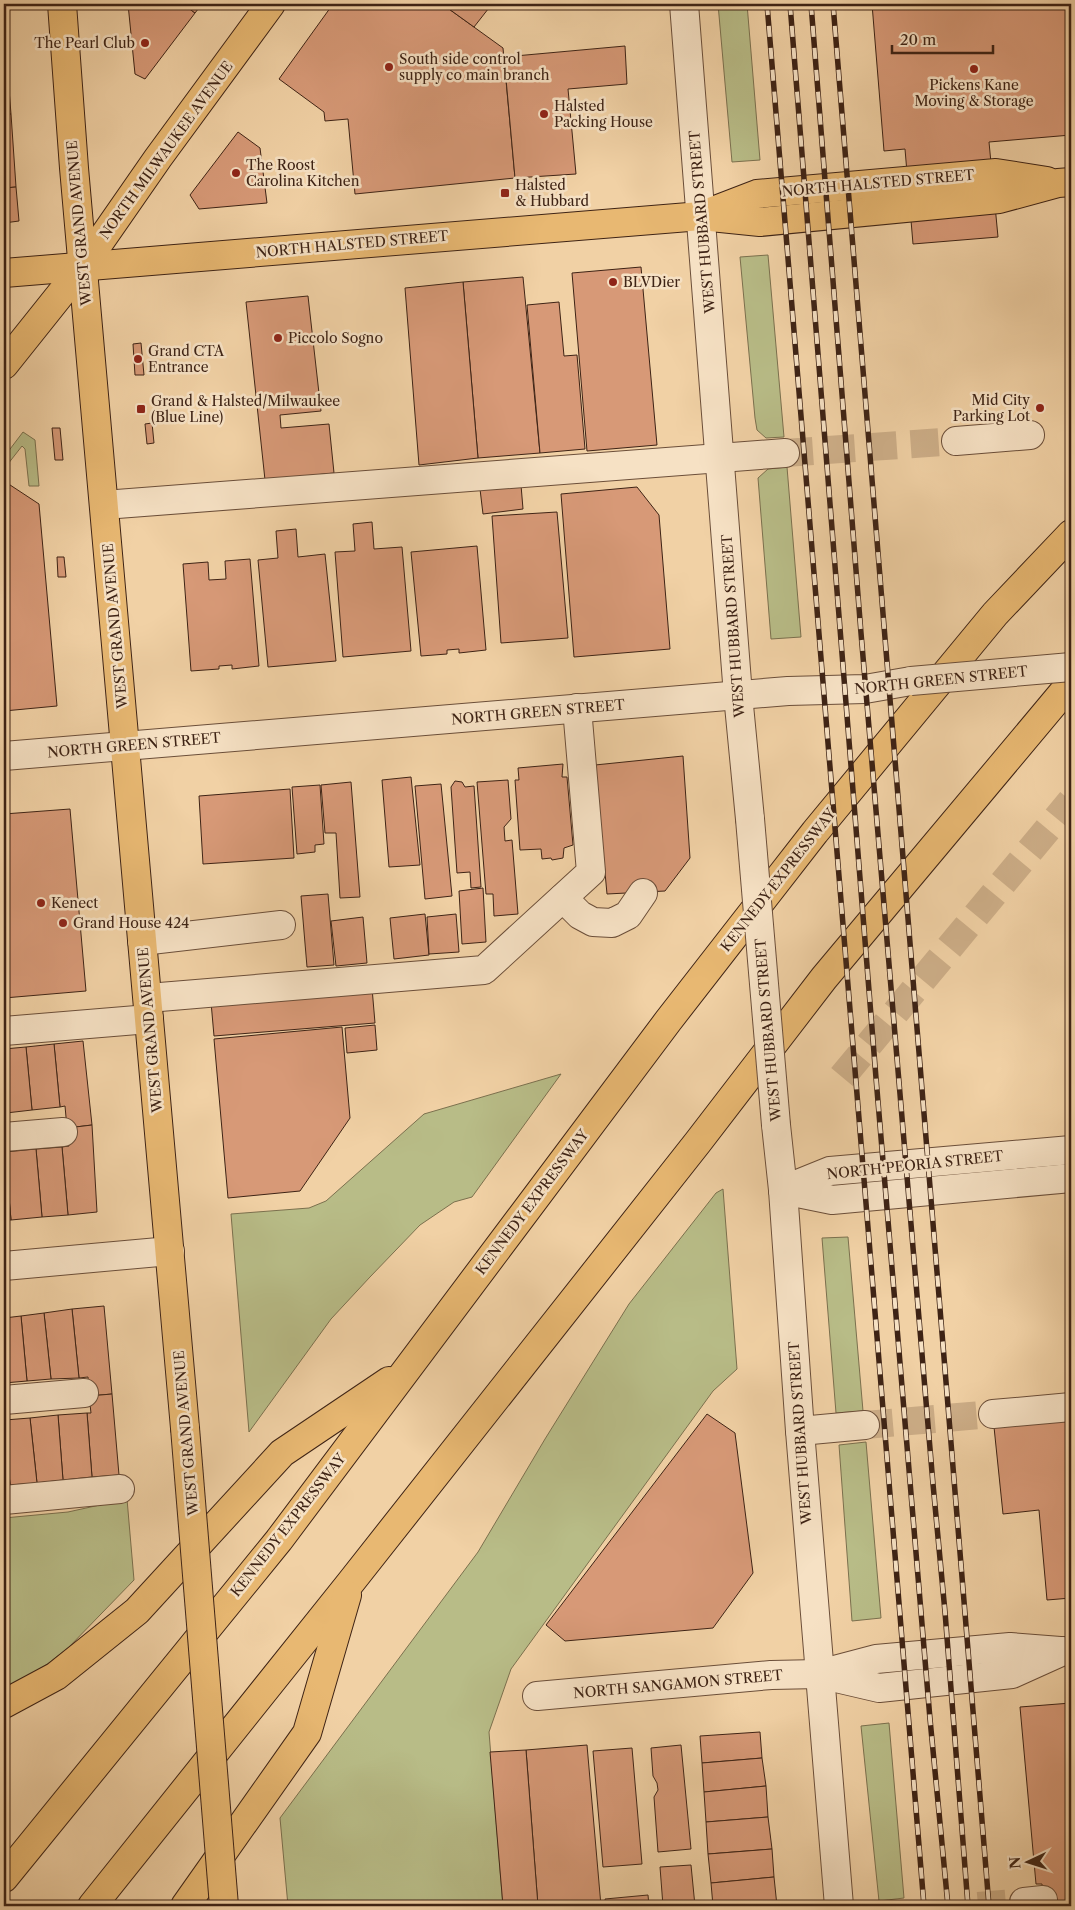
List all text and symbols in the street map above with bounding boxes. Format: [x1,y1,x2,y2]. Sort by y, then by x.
scale bar [892,22,994,54]
text: 20 m [900,30,936,49]
place label: The Pearl Club [34,34,135,52]
marker: The Pearl Club [139,37,151,49]
place label: South side control supply co main branch [399,50,550,84]
street label: NORTH MILWAUKEE AVENUE [95,57,237,243]
marker: South side control supply co main branch [383,61,395,73]
marker: Pickens Kane Moving & Storage [968,63,980,75]
place label: Pickens Kane Moving & Storage [915,76,1034,110]
place label: Halsted Packing House [554,97,653,131]
marker: Halsted Packing House [538,108,550,120]
street label: WEST HUBBARD STREET [685,129,719,315]
street label: WEST GRAND AVENUE [63,139,95,308]
place label: The Roost Carolina Kitchen [246,156,360,190]
street label: NORTH HALSTED STREET [781,166,975,200]
marker: The Roost Carolina Kitchen [230,167,242,179]
place label: Halsted & Hubbard [515,176,589,210]
marker: Halsted & Hubbard [499,187,511,199]
street label: NORTH HALSTED STREET [255,227,449,261]
place label: BLVDier [623,273,680,291]
marker: BLVDier [607,276,619,288]
place label: Piccolo Sogno [288,329,383,347]
marker: Piccolo Sogno [272,332,284,344]
place label: Grand CTA Entrance [148,342,225,376]
marker: Grand CTA Entrance [132,353,144,365]
place label: Mid City Parking Lot [953,391,1030,425]
place label: Grand & Halsted/Milwaukee (Blue Line) [151,392,340,426]
marker: Mid City Parking Lot [1034,402,1046,414]
marker: Grand & Halsted/Milwaukee (Blue Line) [135,403,147,415]
street label: WEST HUBBARD STREET [718,533,748,719]
street label: WEST GRAND AVENUE [99,542,131,711]
street label: NORTH GREEN STREET [853,662,1029,698]
street label: NORTH GREEN STREET [450,695,626,729]
street label: NORTH GREEN STREET [46,728,222,762]
street label: KENNEDY EXPRESSWAY [716,804,840,955]
place label: Kenect [51,894,98,912]
marker: Kenect [35,897,47,909]
place label: Grand House 424 [73,914,189,932]
marker: Grand House 424 [57,917,69,929]
street label: WEST HUBBARD STREET [751,937,785,1123]
street label: WEST GRAND AVENUE [134,946,166,1115]
street label: KENNEDY EXPRESSWAY [472,1125,593,1278]
street label: NORTH PEORIA STREET [826,1147,1005,1183]
street label: WEST HUBBARD STREET [785,1340,815,1526]
street label: WEST GRAND AVENUE [170,1349,202,1518]
street label: KENNEDY EXPRESSWAY [226,1449,350,1600]
street label: NORTH SANGAMON STREET [573,1666,784,1702]
north arrow [1002,1838,1052,1888]
text: N [1006,1856,1024,1870]

